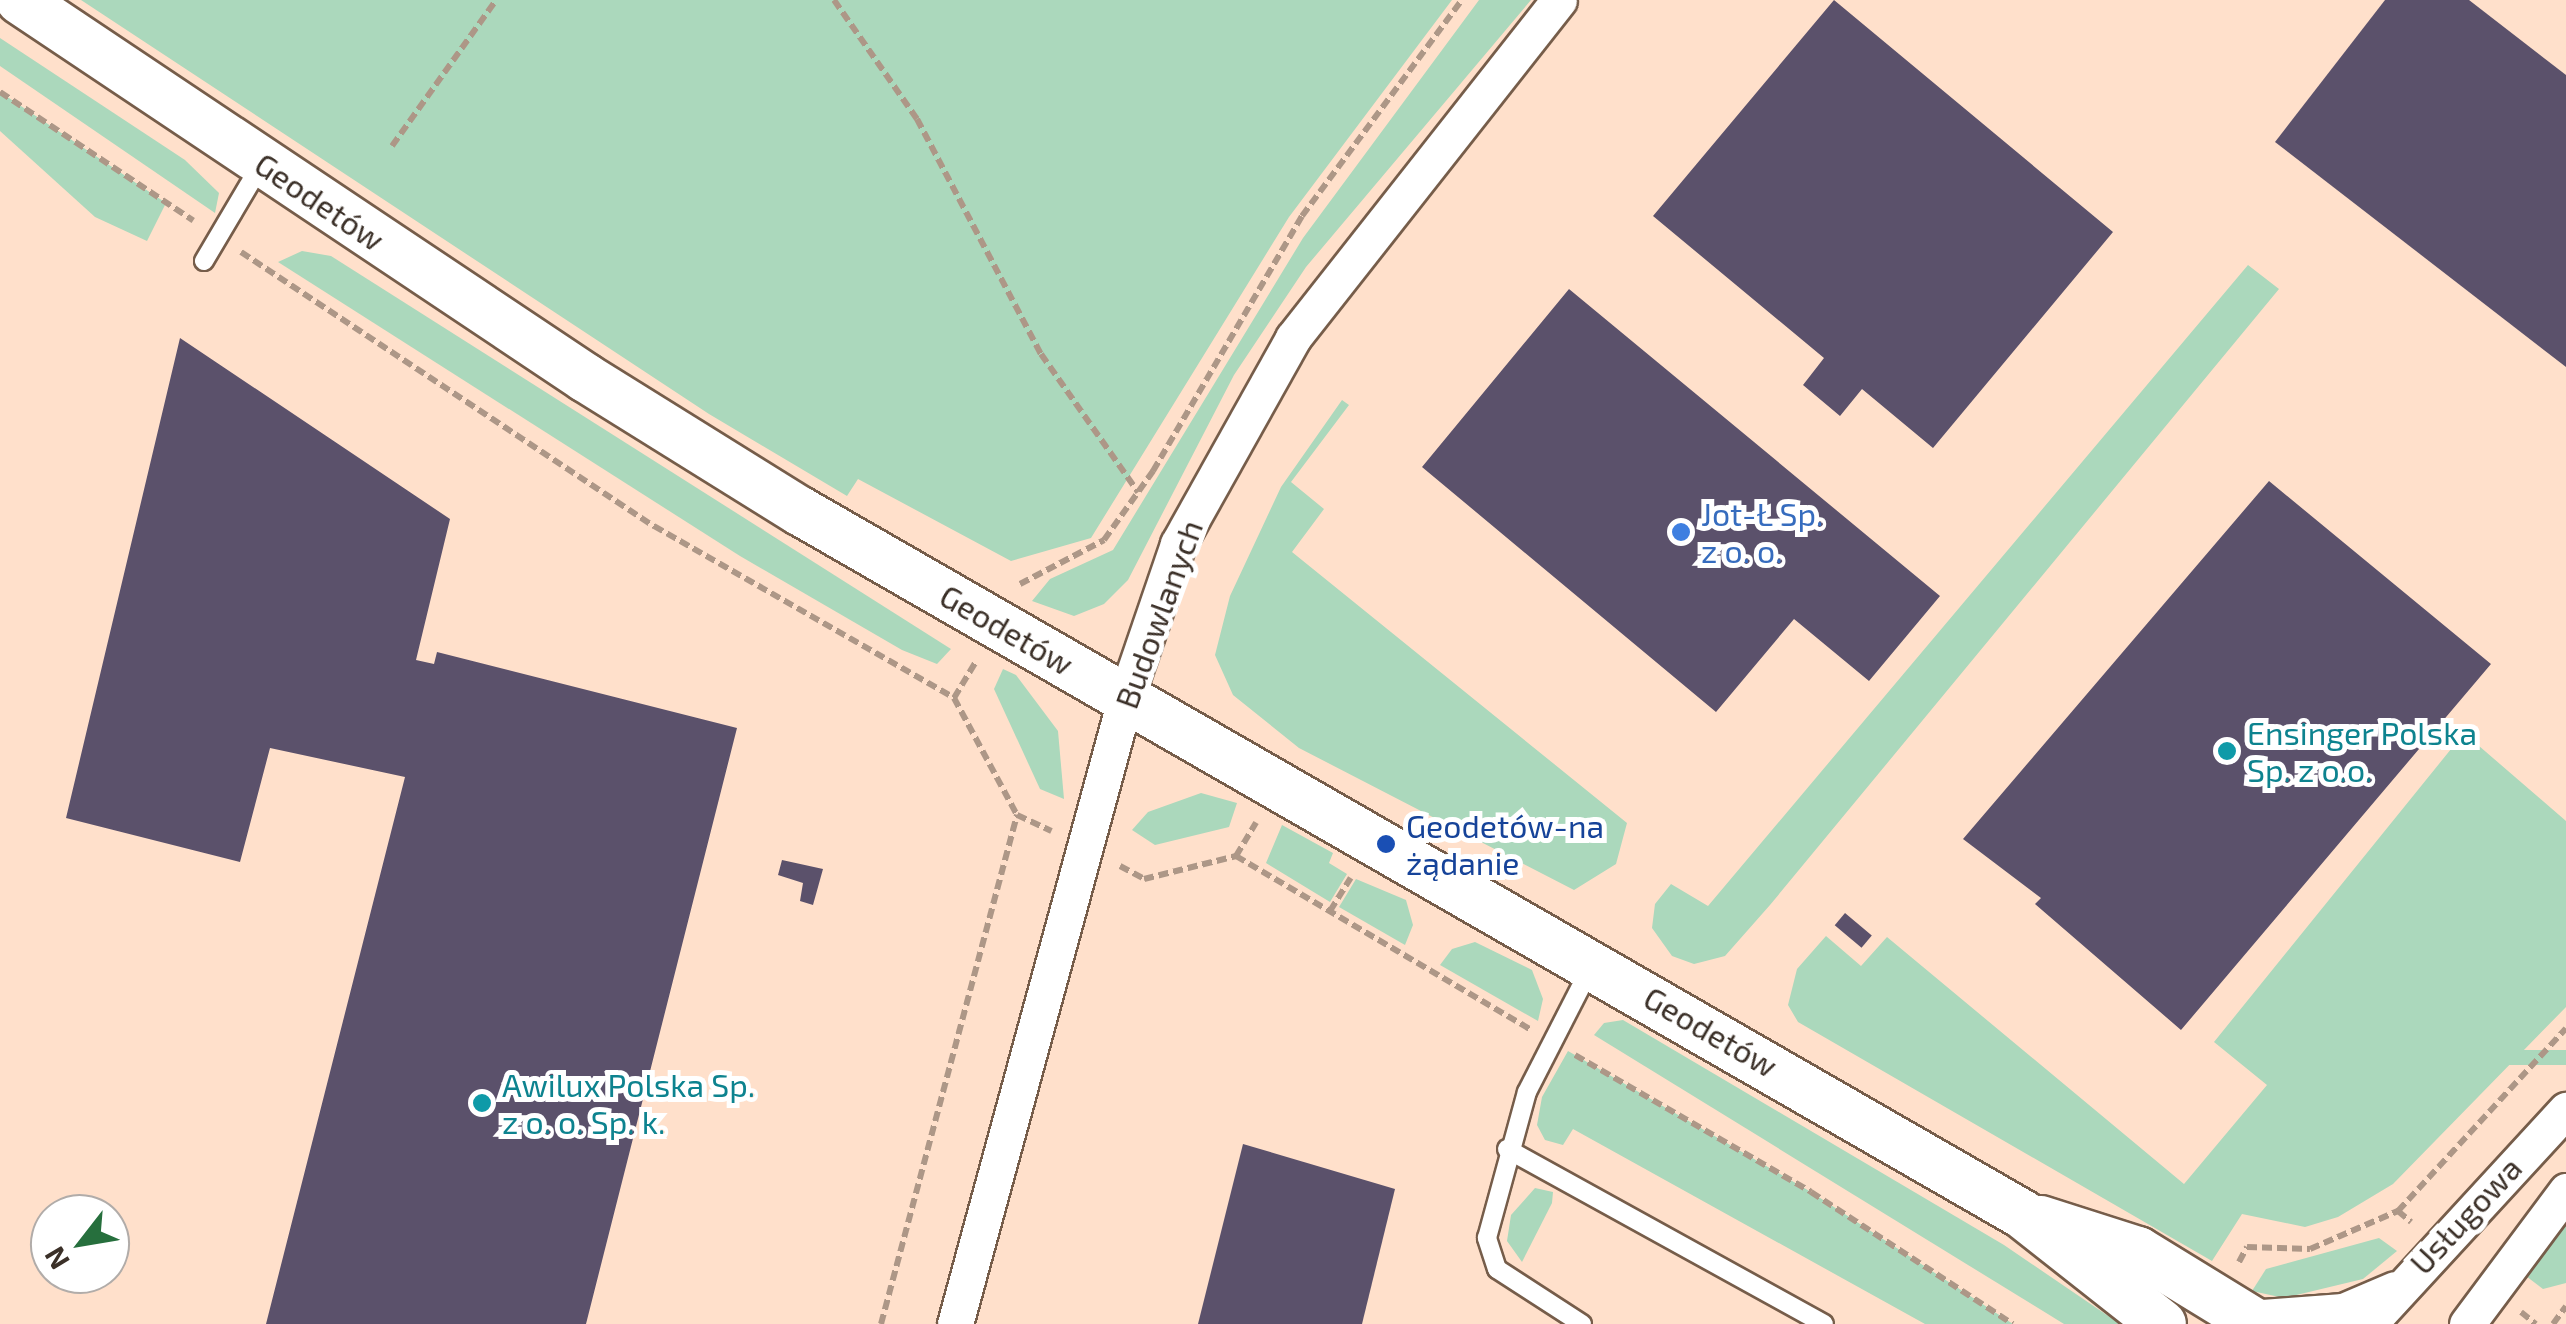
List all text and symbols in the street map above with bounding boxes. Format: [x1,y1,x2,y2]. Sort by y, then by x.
street label: Geodetów [248,144,392,258]
place label: Jot-Ł Sp. z o. o. [1701,495,1824,570]
street label: Budowlanych [1106,515,1210,713]
marker: Jot-Ł Sp. z o. o. [1670,521,1692,543]
street label: Geodetów [933,575,1081,683]
place label: Ensinger Polska Sp. z o.o. [2247,714,2478,789]
marker: Ensinger Polska Sp. z o.o. [2216,740,2238,762]
place label: Geodetów-na żądanie [1406,807,1604,882]
marker: Geodetów-na żądanie [1375,833,1397,855]
street label: Geodetów [1637,977,1785,1085]
place label: Awilux Polska Sp. z o. o. Sp. k. [502,1066,755,1141]
marker: Awilux Polska Sp. z o. o. Sp. k. [471,1092,493,1114]
street label: Usługowa [2401,1149,2529,1281]
north arrow [30,1194,130,1294]
text: N [36,1241,76,1276]

